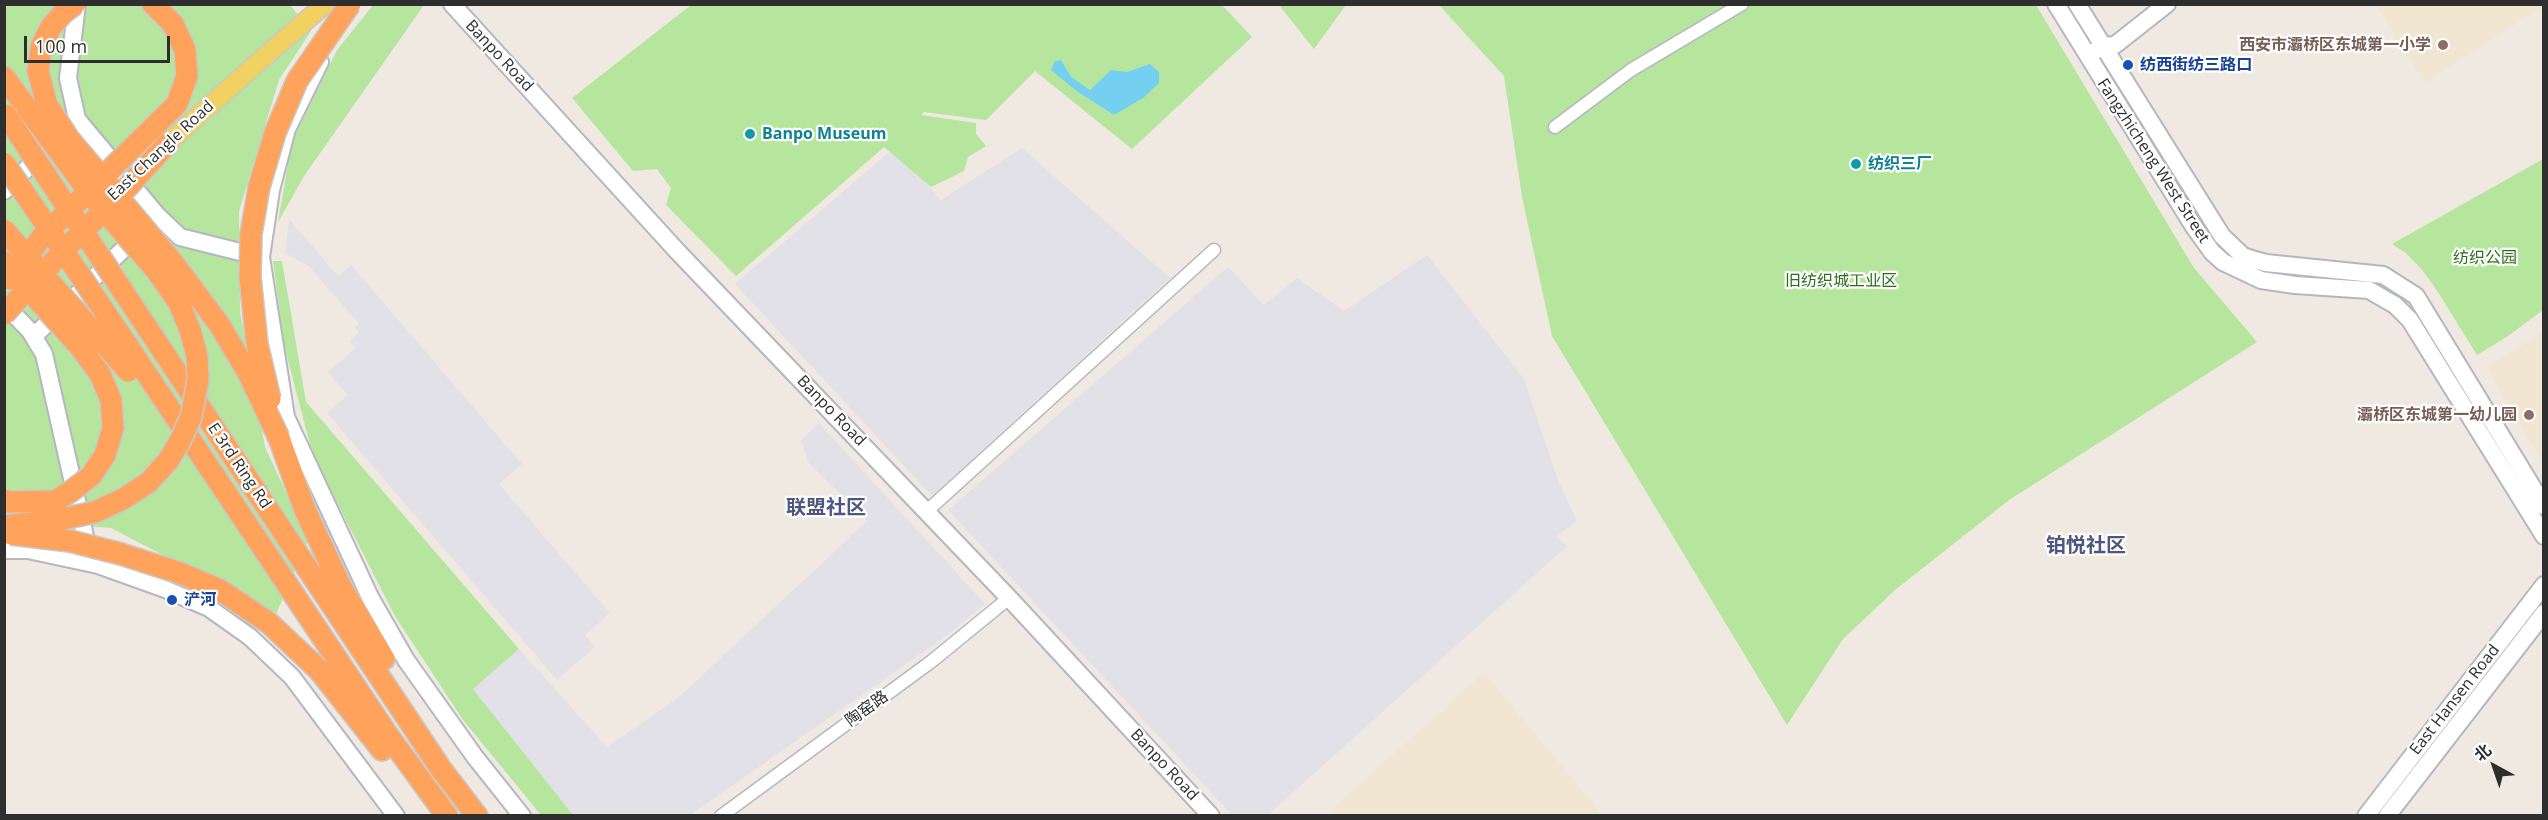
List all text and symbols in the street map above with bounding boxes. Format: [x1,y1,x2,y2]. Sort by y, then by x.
street label: Banpo Road [461,16,537,96]
scale bar [27,24,172,62]
text: 100 m [35,34,87,58]
place label: 西安市灞桥区东城第一小学 [2239,35,2431,55]
marker: 西安市灞桥区东城第一小学 [2436,38,2450,52]
place label: 纺西街纺三路口 [2140,55,2252,75]
marker: 纺西街纺三路口 [2121,58,2135,72]
street label: Fangzhicheng West Street [2093,75,2213,247]
street label: East Changle Road [104,97,218,205]
place label: Banpo Museum [762,124,886,144]
marker: Banpo Museum [743,127,757,141]
place label: 纺织三厂 [1868,154,1932,174]
marker: 纺织三厂 [1849,157,1863,171]
park label: 纺织公园 [2453,248,2517,268]
park label: 旧纺织城工业区 [1785,271,1897,291]
street label: Banpo Road [793,372,869,450]
place label: 灞桥区东城第一幼儿园 [2357,405,2517,425]
marker: 灞桥区东城第一幼儿园 [2522,408,2536,422]
street label: E 3rd Ring Rd [203,420,275,512]
district label: 联盟社区 [786,496,866,520]
district label: 铂悦社区 [2046,534,2126,558]
place label: 浐河 [184,590,216,610]
marker: 浐河 [165,593,179,607]
street label: East Hansen Road [2406,641,2504,759]
street label: 陶窑路 [842,687,892,731]
street label: Banpo Road [1126,725,1202,805]
north arrow [2464,736,2524,796]
text: 北 [2469,739,2496,766]

